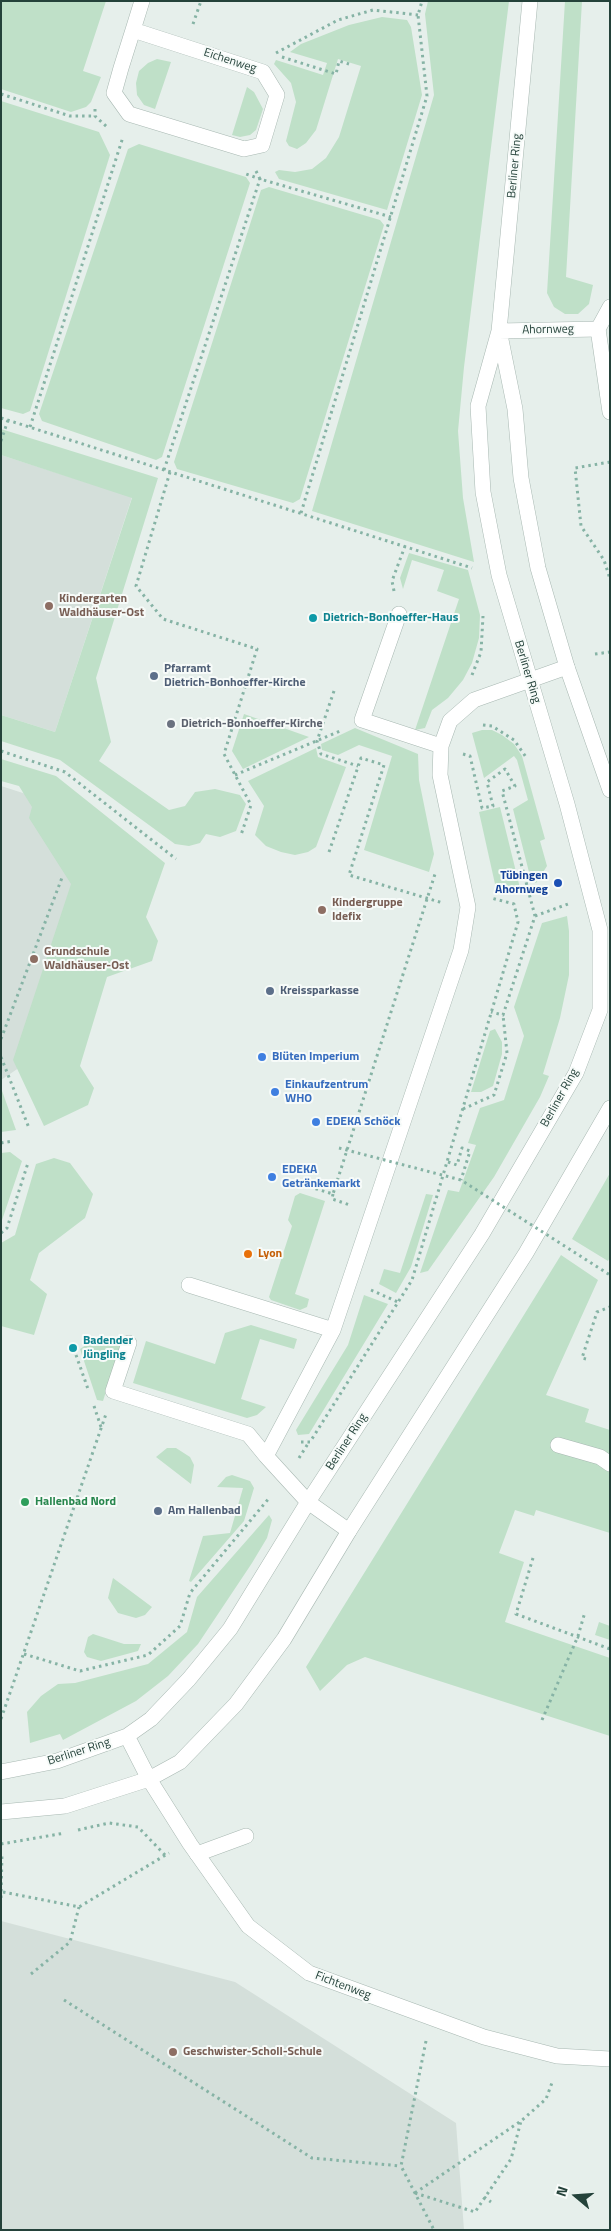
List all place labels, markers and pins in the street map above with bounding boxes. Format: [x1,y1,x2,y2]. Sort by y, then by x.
place label: Kindergarten Waldhäuser-Ost [59,592,144,620]
marker: Kindergarten Waldhäuser-Ost [43,600,55,612]
place label: Dietrich-Bonhoeffer-Haus [323,611,458,625]
marker: Dietrich-Bonhoeffer-Haus [307,612,319,624]
place label: Pfarramt Dietrich-Bonhoeffer-Kirche [164,662,306,690]
marker: Pfarramt Dietrich-Bonhoeffer-Kirche [148,670,160,682]
place label: Dietrich-Bonhoeffer-Kirche [181,717,323,731]
marker: Dietrich-Bonhoeffer-Kirche [165,718,177,730]
place label: Tübingen Ahornweg [495,869,548,897]
marker: Tübingen Ahornweg [552,877,564,889]
place label: Kindergruppe Idefix [332,896,403,924]
marker: Kindergruppe Idefix [316,904,328,916]
place label: Grundschule Waldhäuser-Ost [44,945,129,973]
marker: Grundschule Waldhäuser-Ost [28,953,40,965]
place label: Kreissparkasse [280,984,359,998]
marker: Kreissparkasse [264,985,276,997]
place label: Blüten Imperium [272,1050,359,1064]
marker: Blüten Imperium [256,1051,268,1063]
place label: Einkaufzentrum WHO [285,1078,368,1106]
marker: Einkaufzentrum WHO [269,1086,281,1098]
place label: EDEKA Schöck [326,1115,400,1129]
marker: EDEKA Schöck [310,1116,322,1128]
place label: EDEKA Getränkemarkt [282,1163,360,1191]
marker: EDEKA Getränkemarkt [266,1171,278,1183]
place label: Lyon [258,1247,282,1261]
marker: Lyon [242,1248,254,1260]
place label: Badender Jüngling [83,1334,133,1362]
marker: Badender Jüngling [67,1342,79,1354]
place label: Hallenbad Nord [35,1495,116,1509]
marker: Hallenbad Nord [19,1496,31,1508]
place label: Am Hallenbad [168,1504,241,1518]
marker: Am Hallenbad [152,1505,164,1517]
place label: Geschwister-Scholl-Schule [183,2045,322,2059]
marker: Geschwister-Scholl-Schule [167,2046,179,2058]

